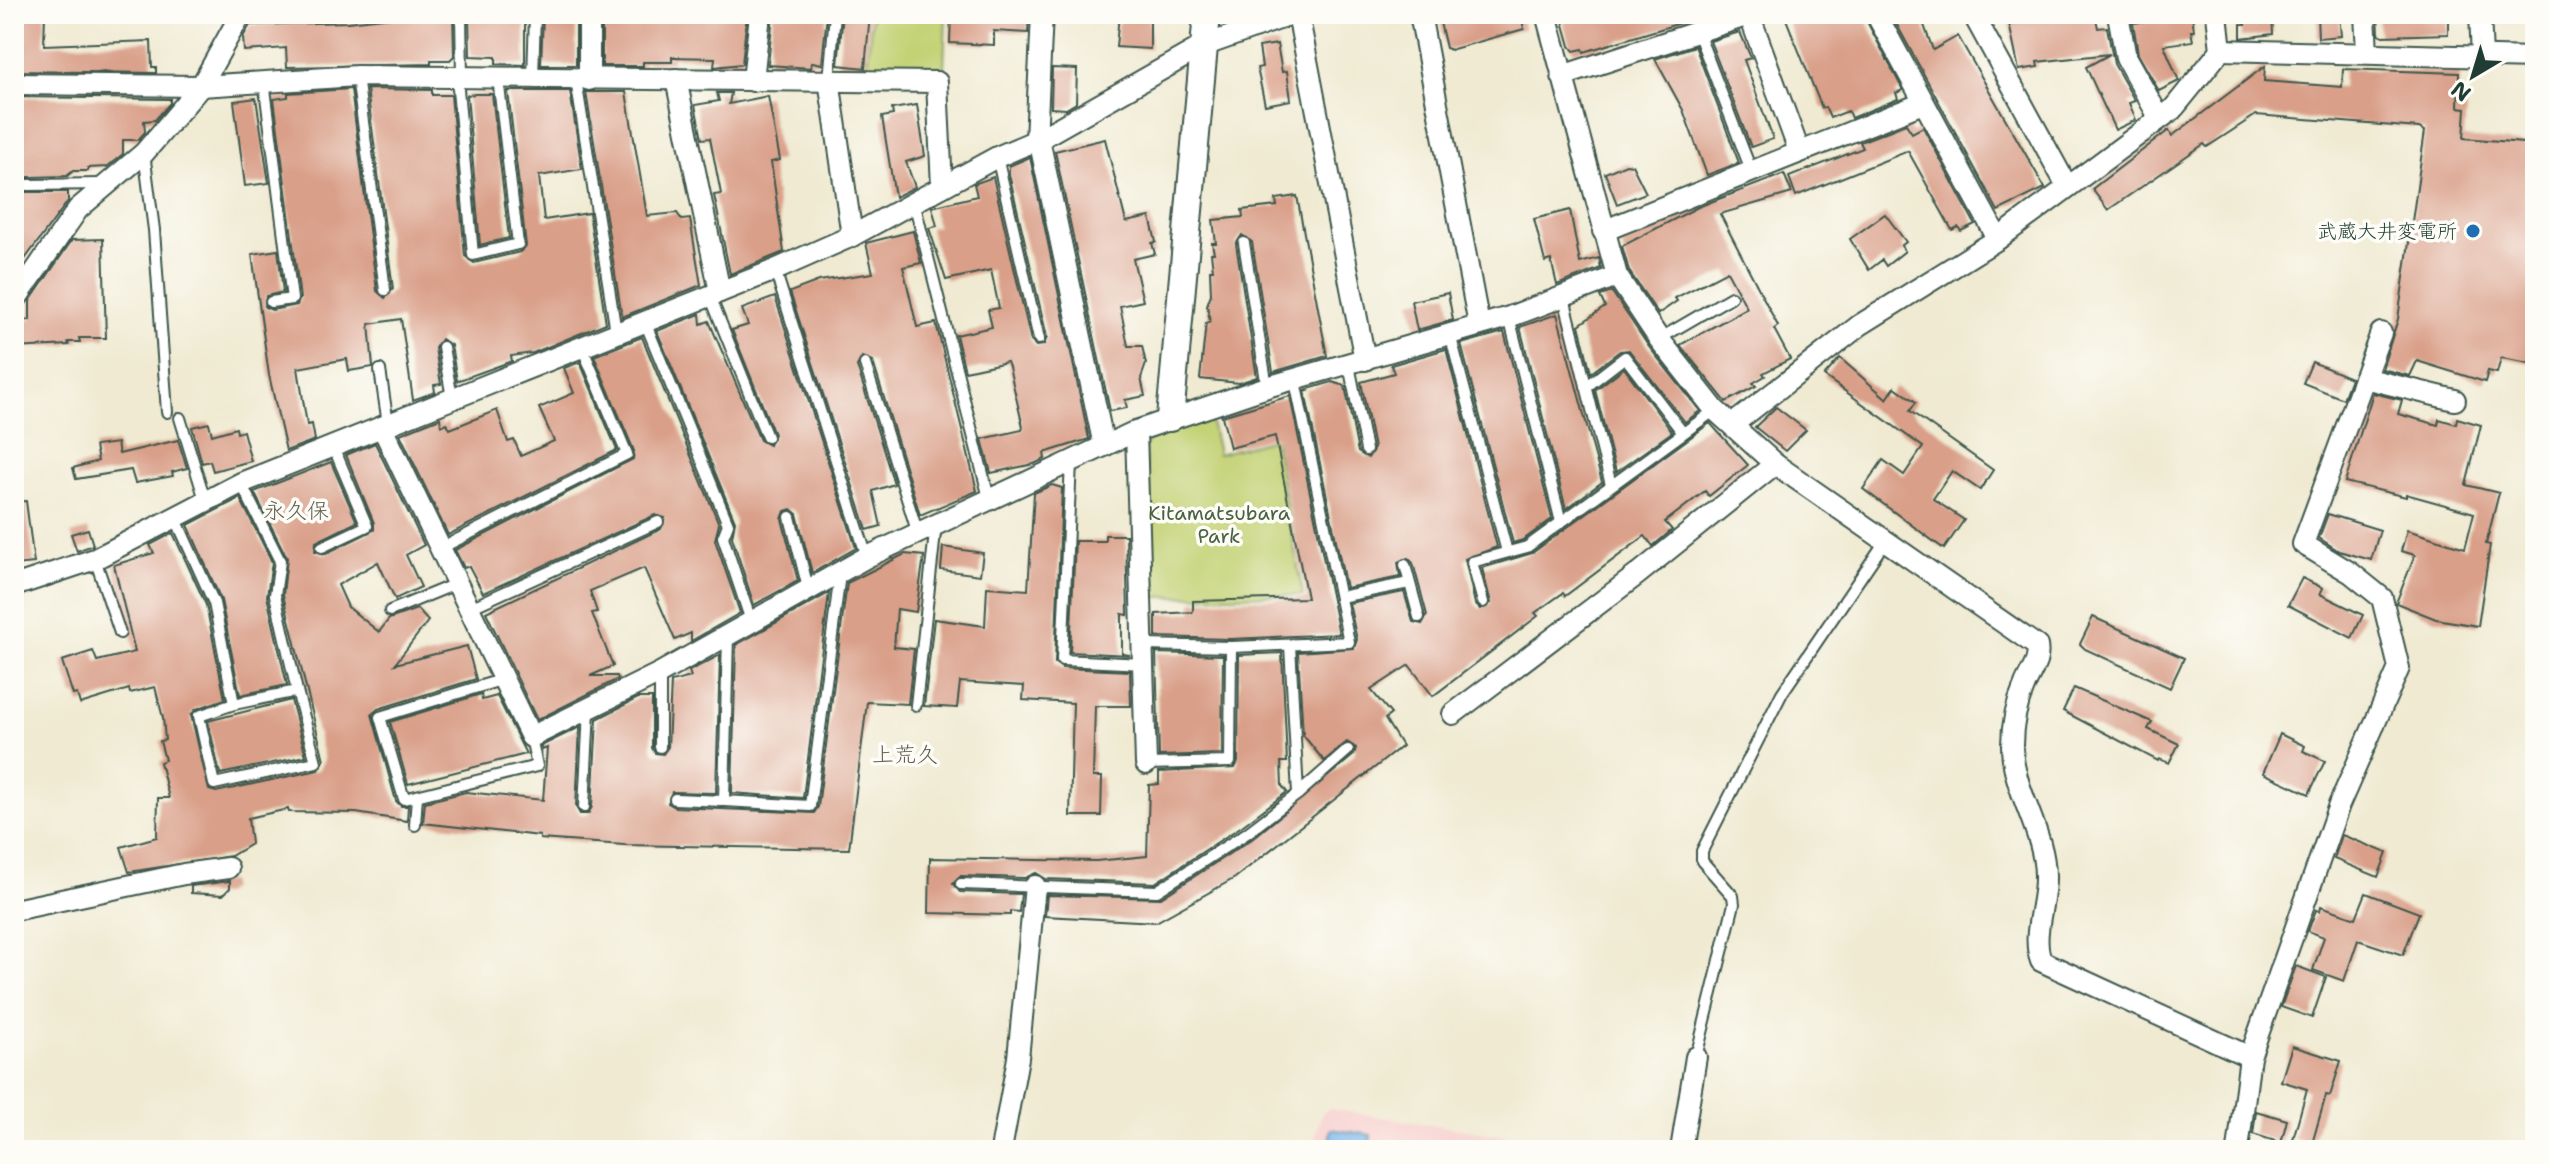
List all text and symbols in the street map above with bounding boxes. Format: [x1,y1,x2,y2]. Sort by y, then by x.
north arrow [2433,36,2513,116]
text: N [2445,75,2477,108]
place label: 武蔵大井変電所 [2317,218,2457,244]
marker: 武蔵大井変電所 [2464,222,2482,240]
district label: 永久保 [263,496,329,525]
park label: Kitamatsubara Park [1148,500,1291,549]
district label: 上荒久 [872,740,938,769]

